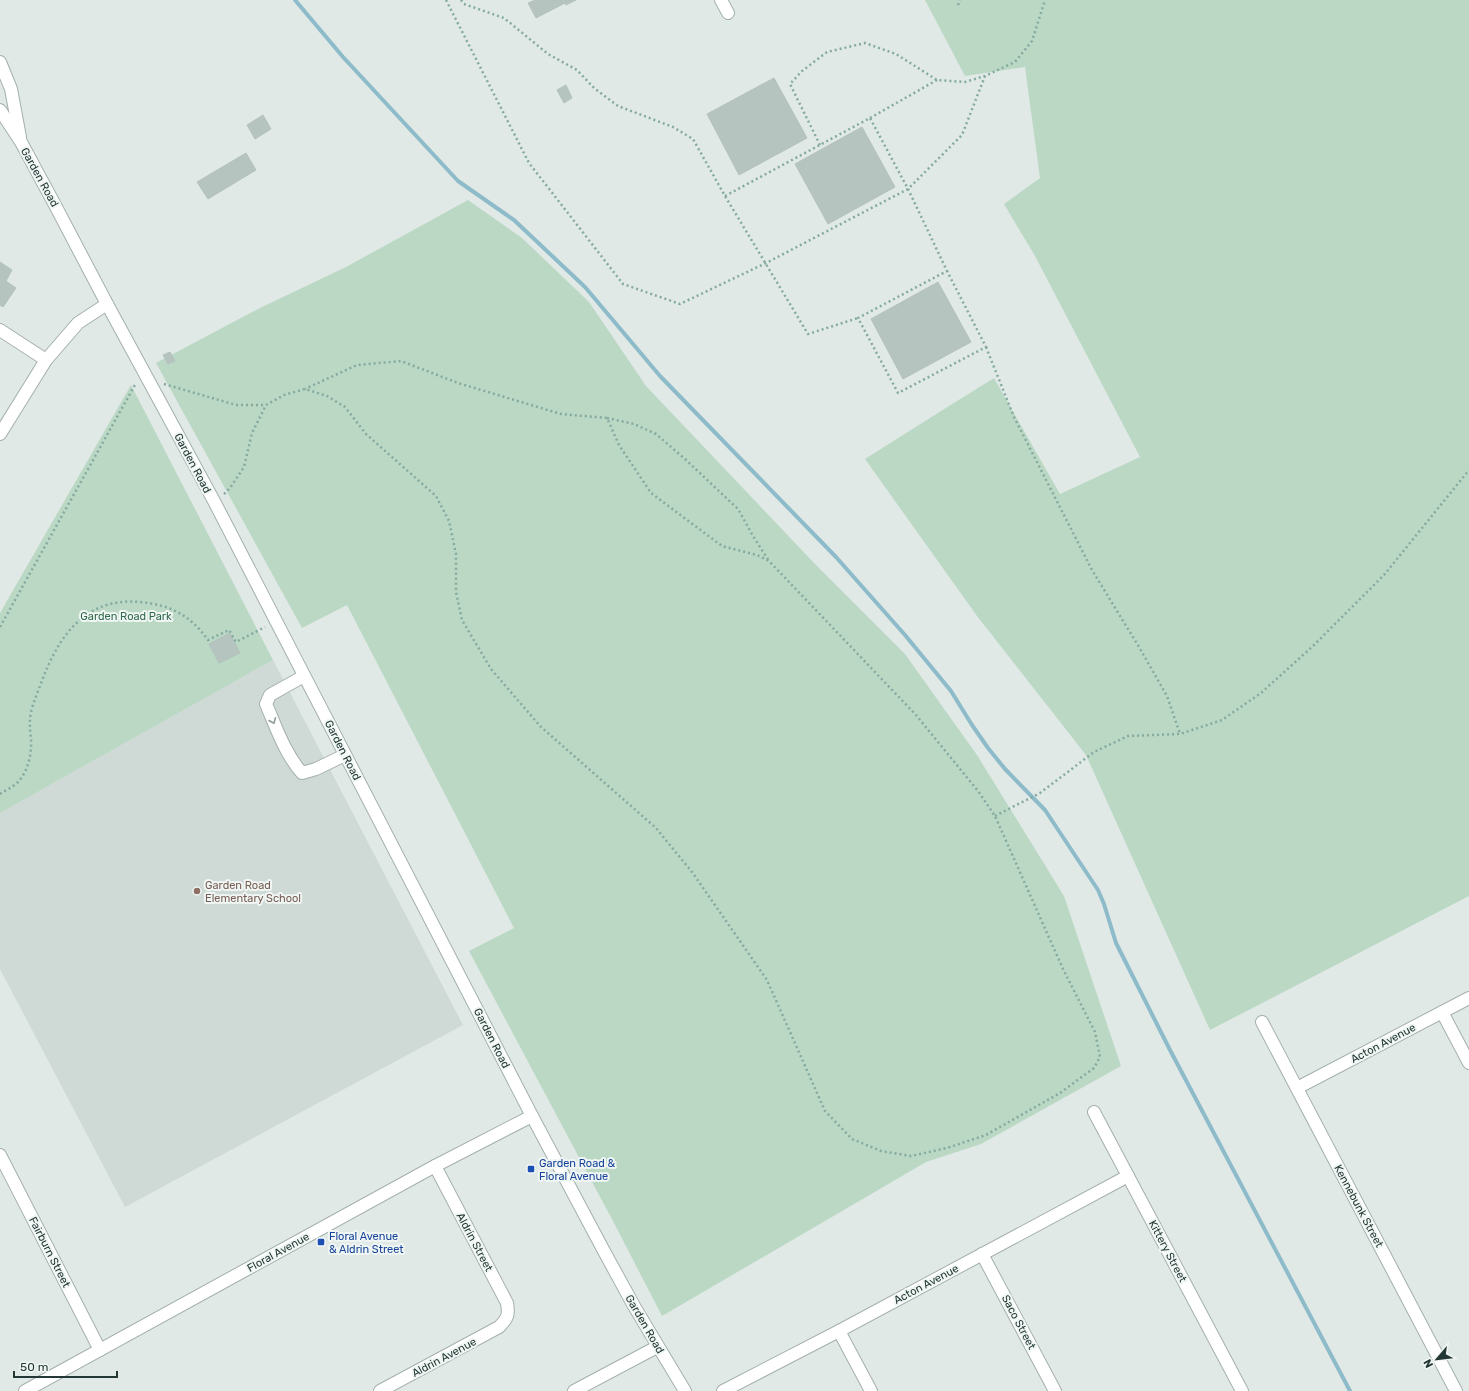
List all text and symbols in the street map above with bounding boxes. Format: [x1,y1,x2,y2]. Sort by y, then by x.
street label: Garden Road [18,145,61,209]
street label: Garden Road [171,431,214,495]
park label: Garden Road Park [80,610,172,623]
one-way arrow [269,717,277,724]
street label: Garden Road [322,718,363,782]
place label: Garden Road Elementary School [205,879,301,905]
marker: Garden Road Elementary School [192,886,202,896]
street label: Garden Road [471,1006,512,1070]
street label: Acton Avenue [1349,1021,1418,1066]
place label: Garden Road & Floral Avenue [539,1157,615,1183]
street label: Kennebunk Street [1331,1163,1386,1250]
marker: Garden Road & Floral Avenue [526,1164,536,1174]
street label: Aldrin Street [454,1211,496,1274]
street label: Fairburn Street [26,1215,73,1290]
street label: Kittery Street [1146,1218,1190,1285]
street label: Floral Avenue [245,1230,312,1275]
place label: Floral Avenue & Aldrin Street [329,1230,404,1256]
marker: Floral Avenue & Aldrin Street [316,1237,326,1247]
street label: Acton Avenue [892,1262,961,1307]
street label: Garden Road [622,1293,667,1356]
street label: Saco Street [999,1293,1039,1352]
street label: Aldrin Avenue [410,1335,479,1380]
north arrow [1417,1339,1457,1379]
scale bar [14,1353,117,1379]
text: N [1421,1357,1436,1370]
text: 50 m [20,1360,48,1374]

